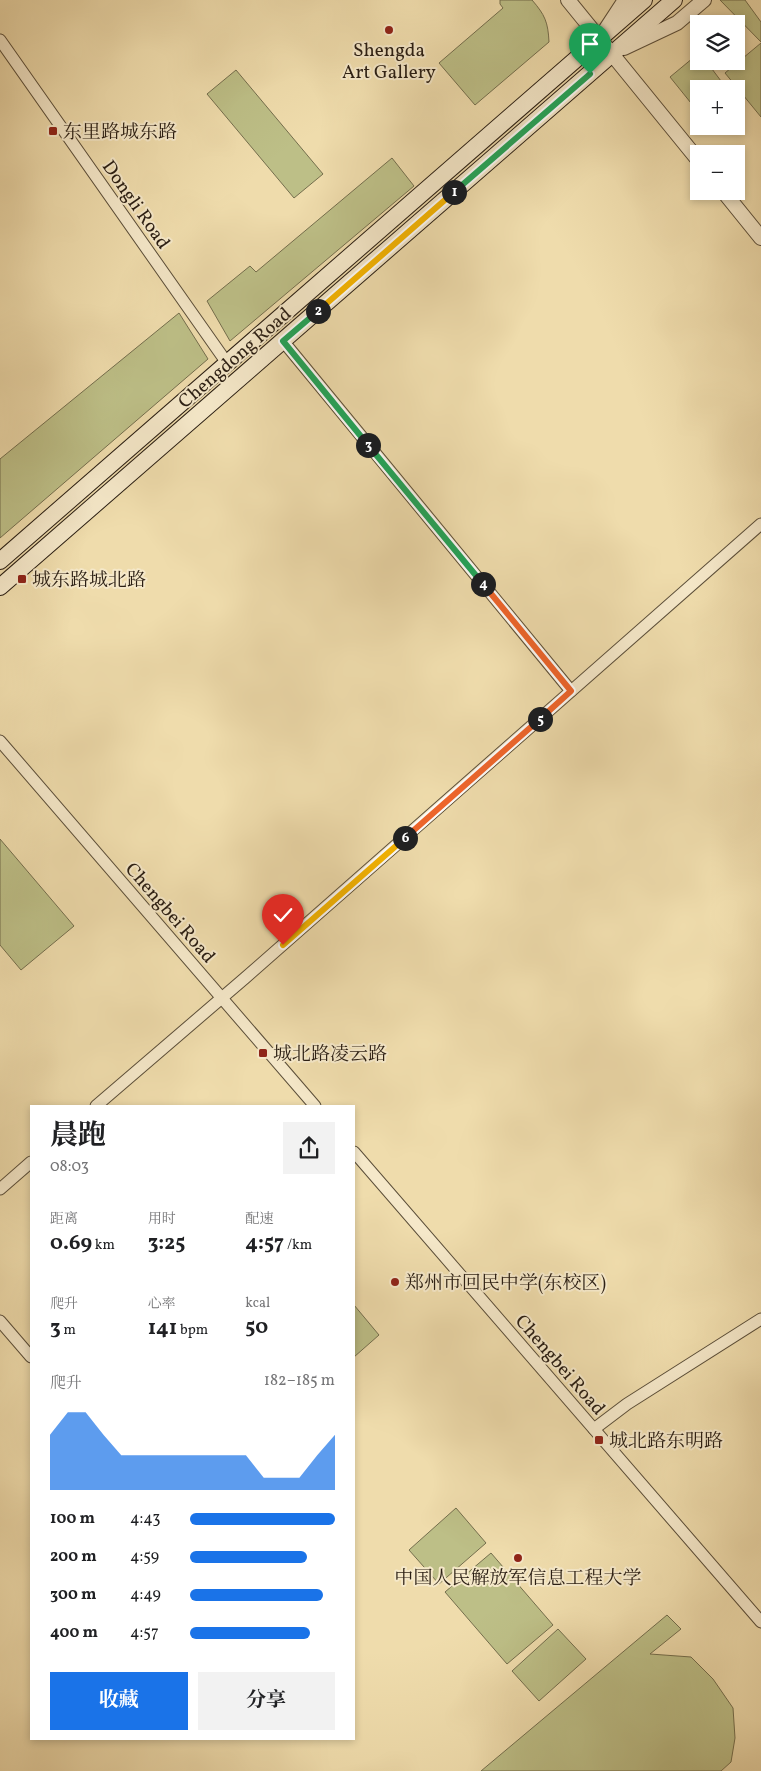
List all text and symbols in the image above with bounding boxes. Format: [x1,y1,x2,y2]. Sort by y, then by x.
map controls [690,15,745,200]
button: layers [690,15,745,70]
pin [569,23,611,74]
marker: Shengda Art Gallery [383,24,395,36]
icon: arrive [576,30,604,58]
place label: Shengda Art Gallery [342,38,436,86]
button: + [690,80,745,135]
place label: 东里路城东路 [63,120,177,146]
marker: 东里路城东路 [47,125,59,137]
button: − [690,145,745,200]
street label: Dongli Road [95,155,176,255]
pin: 1 [442,180,466,204]
text: 1 [452,183,457,202]
pin: 2 [306,298,330,324]
street label: Chengdong Road [173,302,298,415]
text: 2 [315,302,322,321]
pin: 3 [356,432,380,458]
text: 3 [365,436,372,455]
place label: 城东路城北路 [32,568,146,594]
pin: 4 [470,572,496,596]
marker: 城东路城北路 [16,573,28,585]
text: 4 [479,575,488,594]
pin: 5 [528,706,552,732]
text: 5 [537,710,544,729]
pin: 6 [392,826,418,850]
text: 6 [402,829,409,848]
street label: Chengbei Road [118,857,221,969]
pin [262,894,304,945]
icon: check [269,901,297,929]
place label: 城北路凌云路 [273,1042,387,1068]
marker: 城北路凌云路 [257,1047,269,1059]
text: 晨跑 [50,1117,106,1156]
button: share [283,1122,335,1174]
text: 08:03 [50,1156,89,1178]
text: 距离 [50,1210,78,1229]
text: 用时 [148,1210,176,1229]
text: 配速 [245,1210,273,1229]
text: 0.69 [50,1229,92,1258]
text: 3:25 [148,1229,185,1258]
text: 4:57 [245,1229,284,1258]
text: km [92,1236,115,1255]
text: /km [284,1236,312,1255]
place label: 郑州市回民中学(东校区) [405,1271,606,1297]
marker: 郑州市回民中学(东校区) [389,1276,401,1288]
text: kcal [245,1294,270,1313]
text: 爬升 [50,1295,78,1314]
text: 心率 [148,1295,176,1314]
street label: Chengbei Road [508,1309,611,1421]
text: 50 [245,1313,268,1342]
text: 3 [50,1314,61,1343]
text: 141 [148,1314,177,1343]
text: m [61,1321,76,1340]
text: bpm [177,1321,208,1340]
text: 182–185 m [264,1370,335,1392]
text: 爬升 [50,1373,82,1395]
place label: 城北路东明路 [609,1429,723,1455]
marker: 城北路东明路 [593,1434,605,1446]
text: 100 m [50,1508,95,1530]
text: 4:43 [130,1508,160,1530]
text: 200 m [50,1546,97,1568]
text: 4:59 [130,1546,159,1568]
marker: 中国人民解放军信息工程大学 [512,1552,524,1564]
place label: 中国人民解放军信息工程大学 [394,1566,642,1592]
text: 300 m [50,1584,96,1606]
text: 4:49 [130,1584,161,1606]
text: 400 m [50,1622,98,1644]
text: 4:57 [130,1622,159,1644]
button: 收藏 [50,1672,188,1730]
button: 分享 [198,1672,335,1730]

